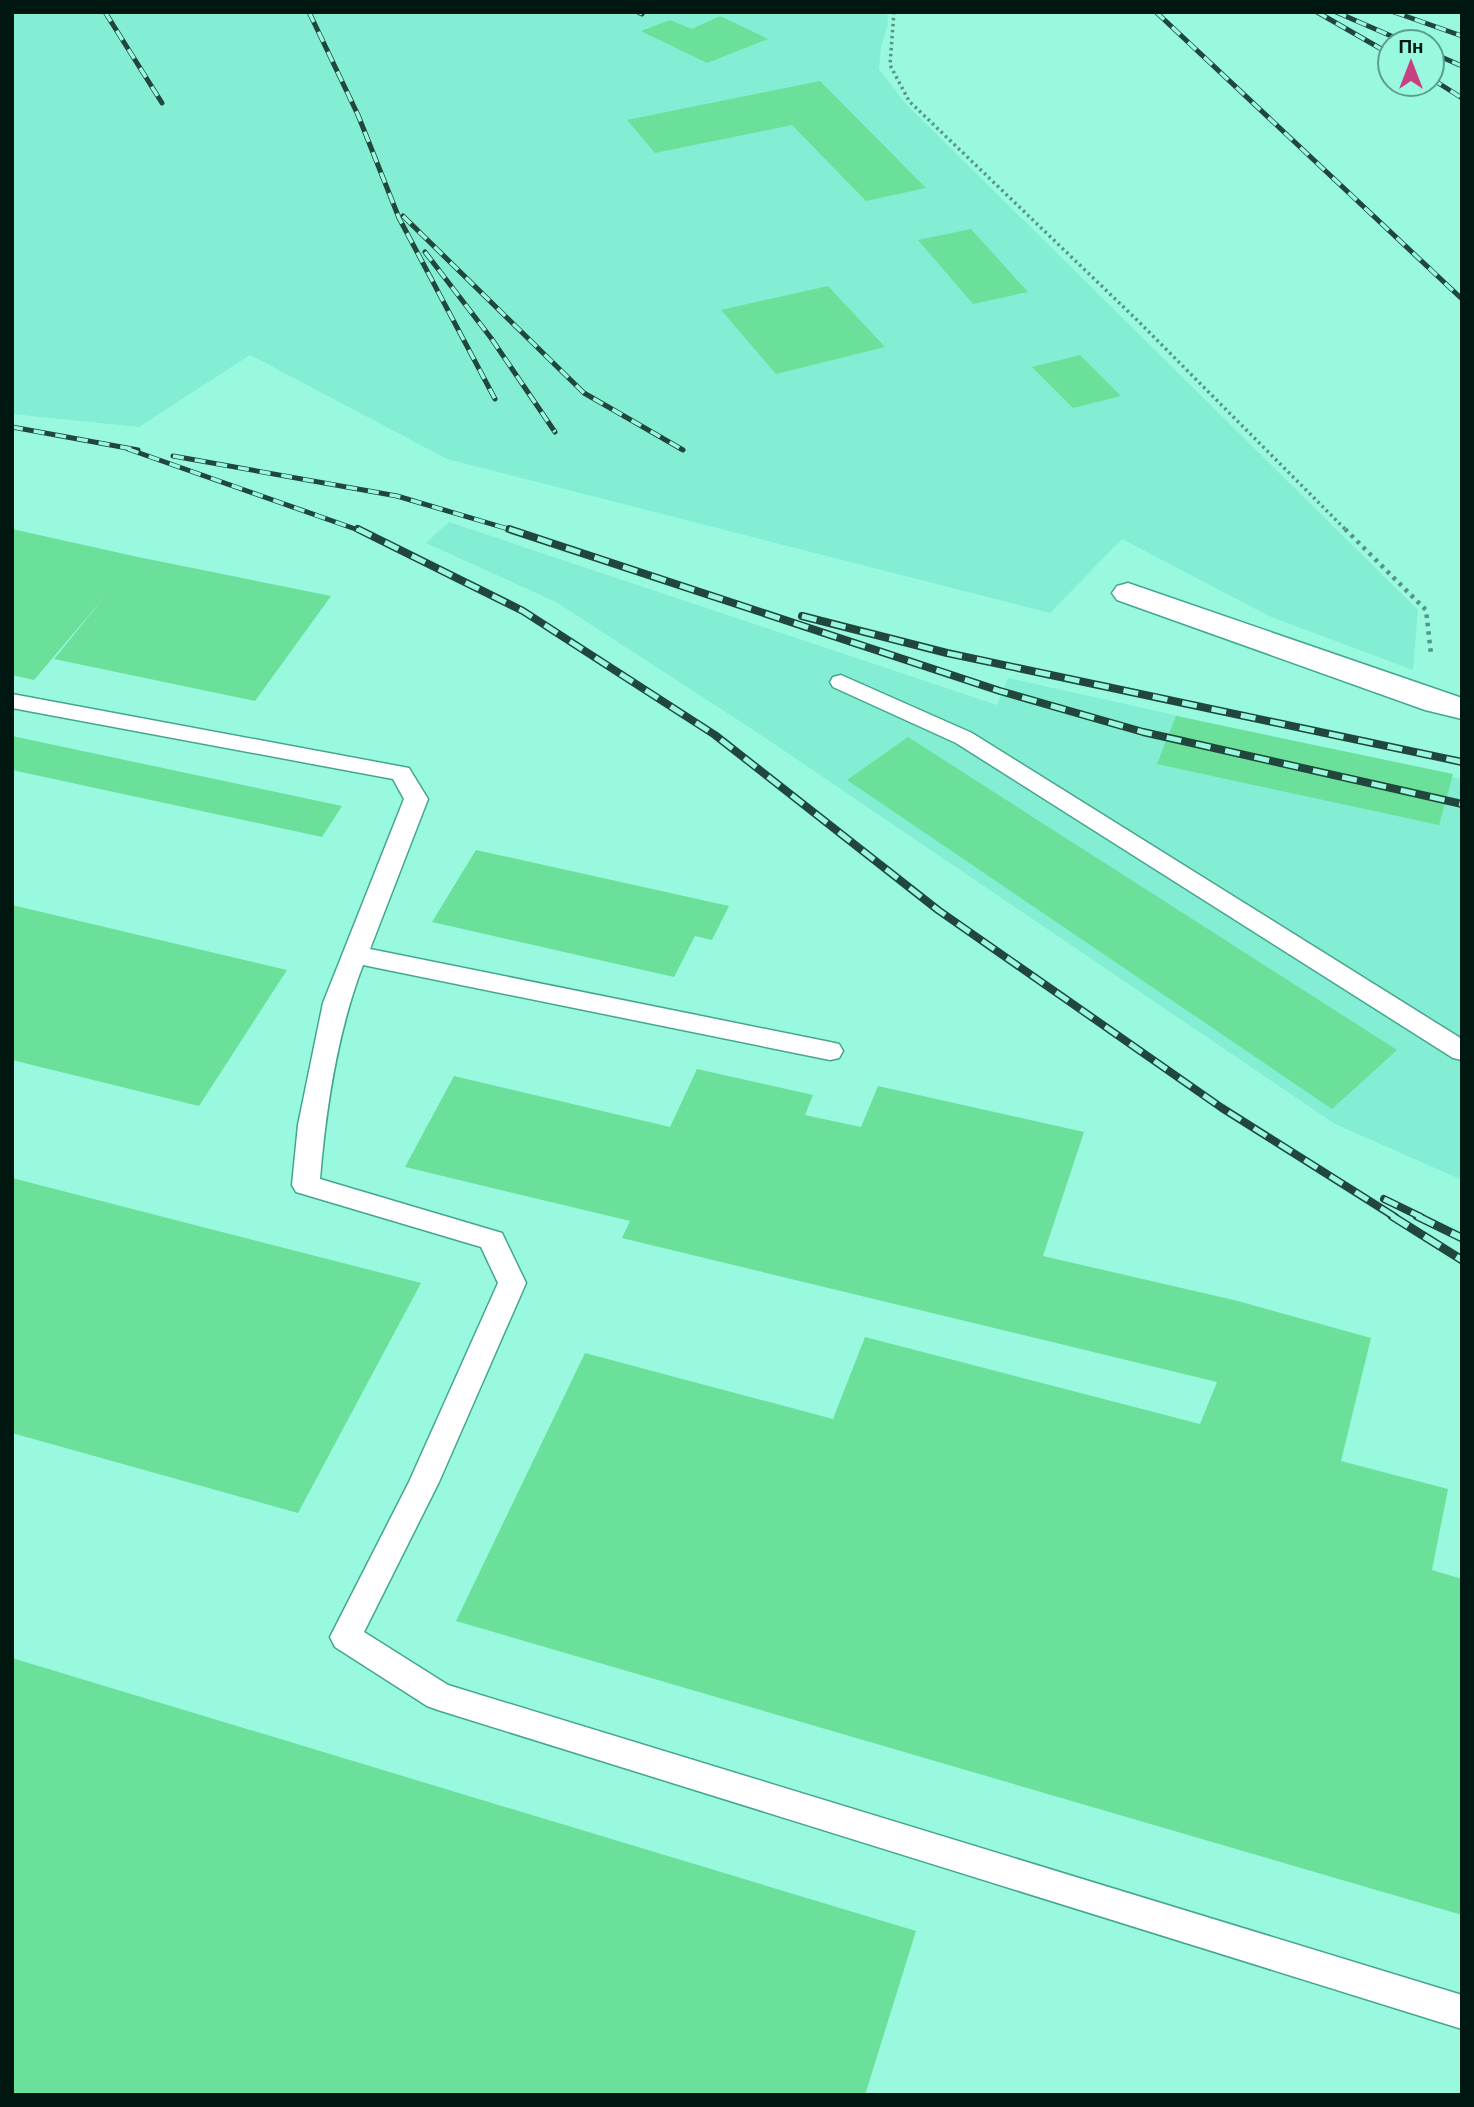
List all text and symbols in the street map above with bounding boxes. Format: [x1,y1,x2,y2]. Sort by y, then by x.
north arrow [1376,28,1446,98]
text: Пн [1398,35,1424,58]

